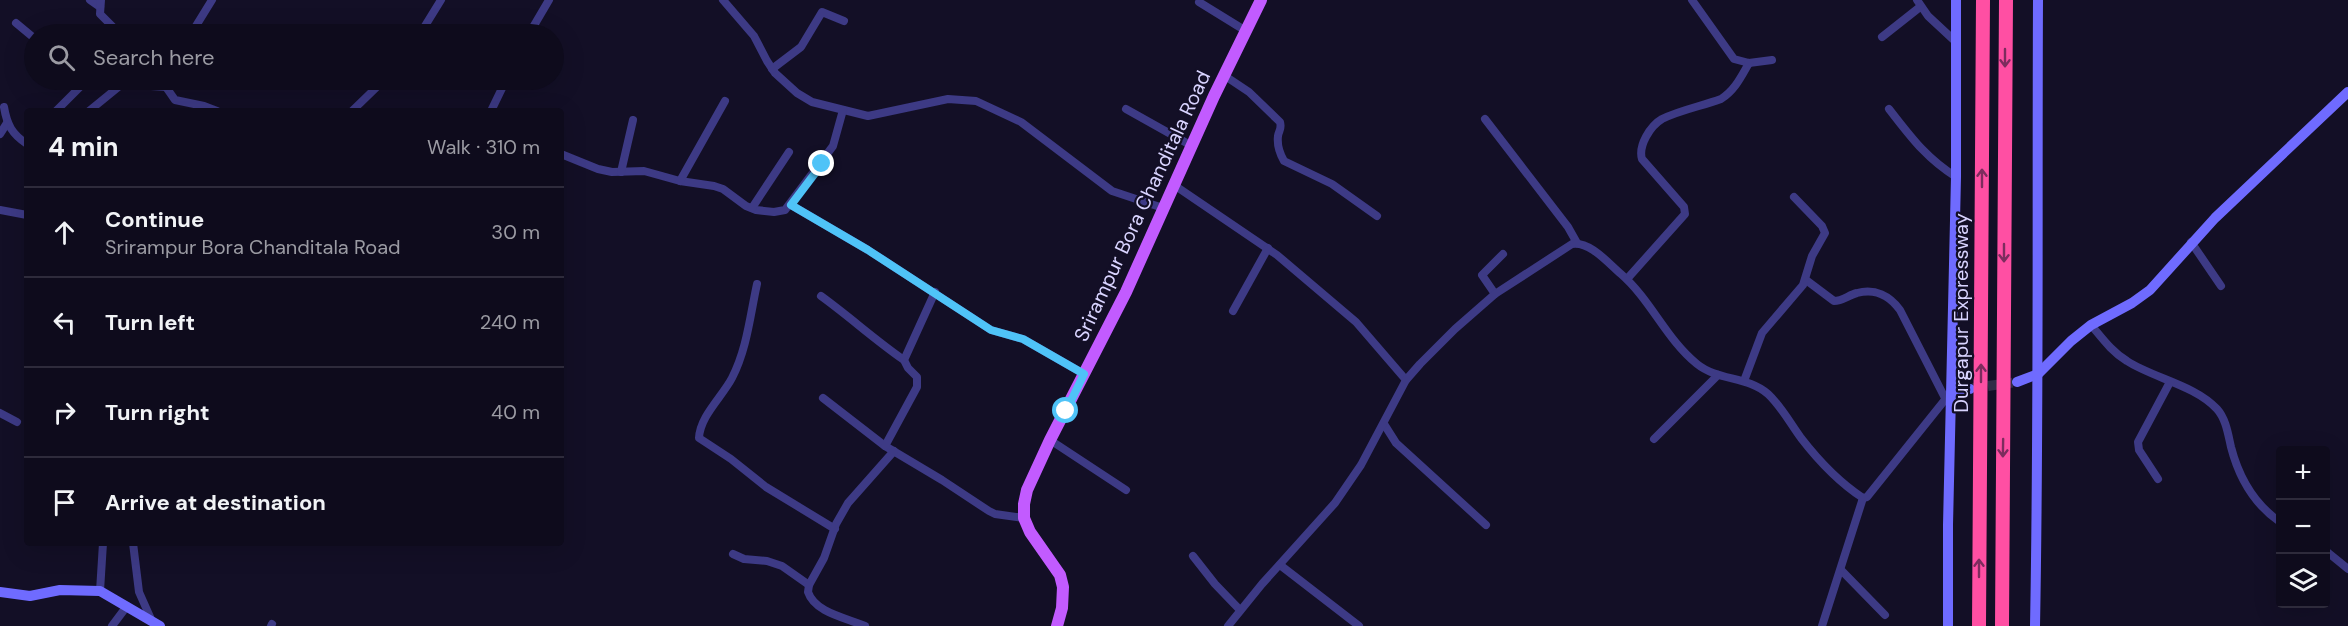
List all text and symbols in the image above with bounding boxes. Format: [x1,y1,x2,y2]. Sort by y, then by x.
search box [24,24,564,90]
icon: search [45,41,78,74]
text: Search here [93,43,214,72]
one-way arrow [1999,48,2011,68]
street label: Srirampur Bora Chanditala Road [1068,67,1216,345]
text: 4 min [48,130,119,164]
text: Walk · 310 m [427,134,540,160]
route end [808,150,834,176]
one-way arrow [1976,168,1988,188]
text: Continue [105,205,204,234]
street label: Durgapur Expressway [1948,213,1974,413]
icon: ahead [48,216,81,249]
text: 30 m [491,219,540,245]
text: Srirampur Bora Chanditala Road [105,234,401,260]
one-way arrow [1998,243,2010,263]
icon: left [48,306,81,339]
text: Turn left [105,308,195,337]
text: 240 m [480,309,540,335]
one-way arrow [1975,363,1987,383]
icon: right [48,396,81,429]
route start [1052,397,1078,423]
text: Turn right [105,398,210,427]
text: 40 m [491,399,540,425]
one-way arrow [1997,438,2009,458]
map controls [2276,446,2330,608]
button: + [2276,446,2330,500]
icon: arrive [48,486,81,519]
text: Arrive at destination [105,488,326,517]
button: − [2276,500,2330,554]
button: layers [2276,554,2330,608]
one-way arrow [1973,558,1985,578]

